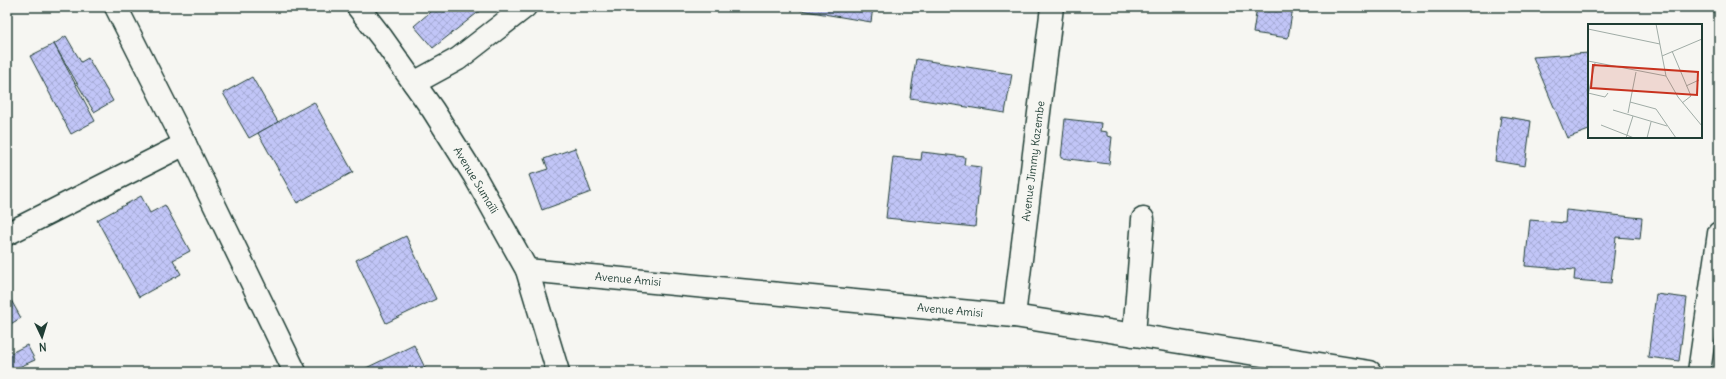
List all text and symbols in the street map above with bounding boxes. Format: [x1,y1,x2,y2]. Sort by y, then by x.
inset map [1588,24,1702,138]
street label: Avenue Jimmy Kazembe [1019,100,1047,222]
street label: Avenue Sumaïli [451,144,501,216]
street label: Avenue Amisi [594,269,662,289]
street label: Avenue Amisi [916,300,984,320]
north arrow [22,317,62,357]
text: N [38,340,47,354]

